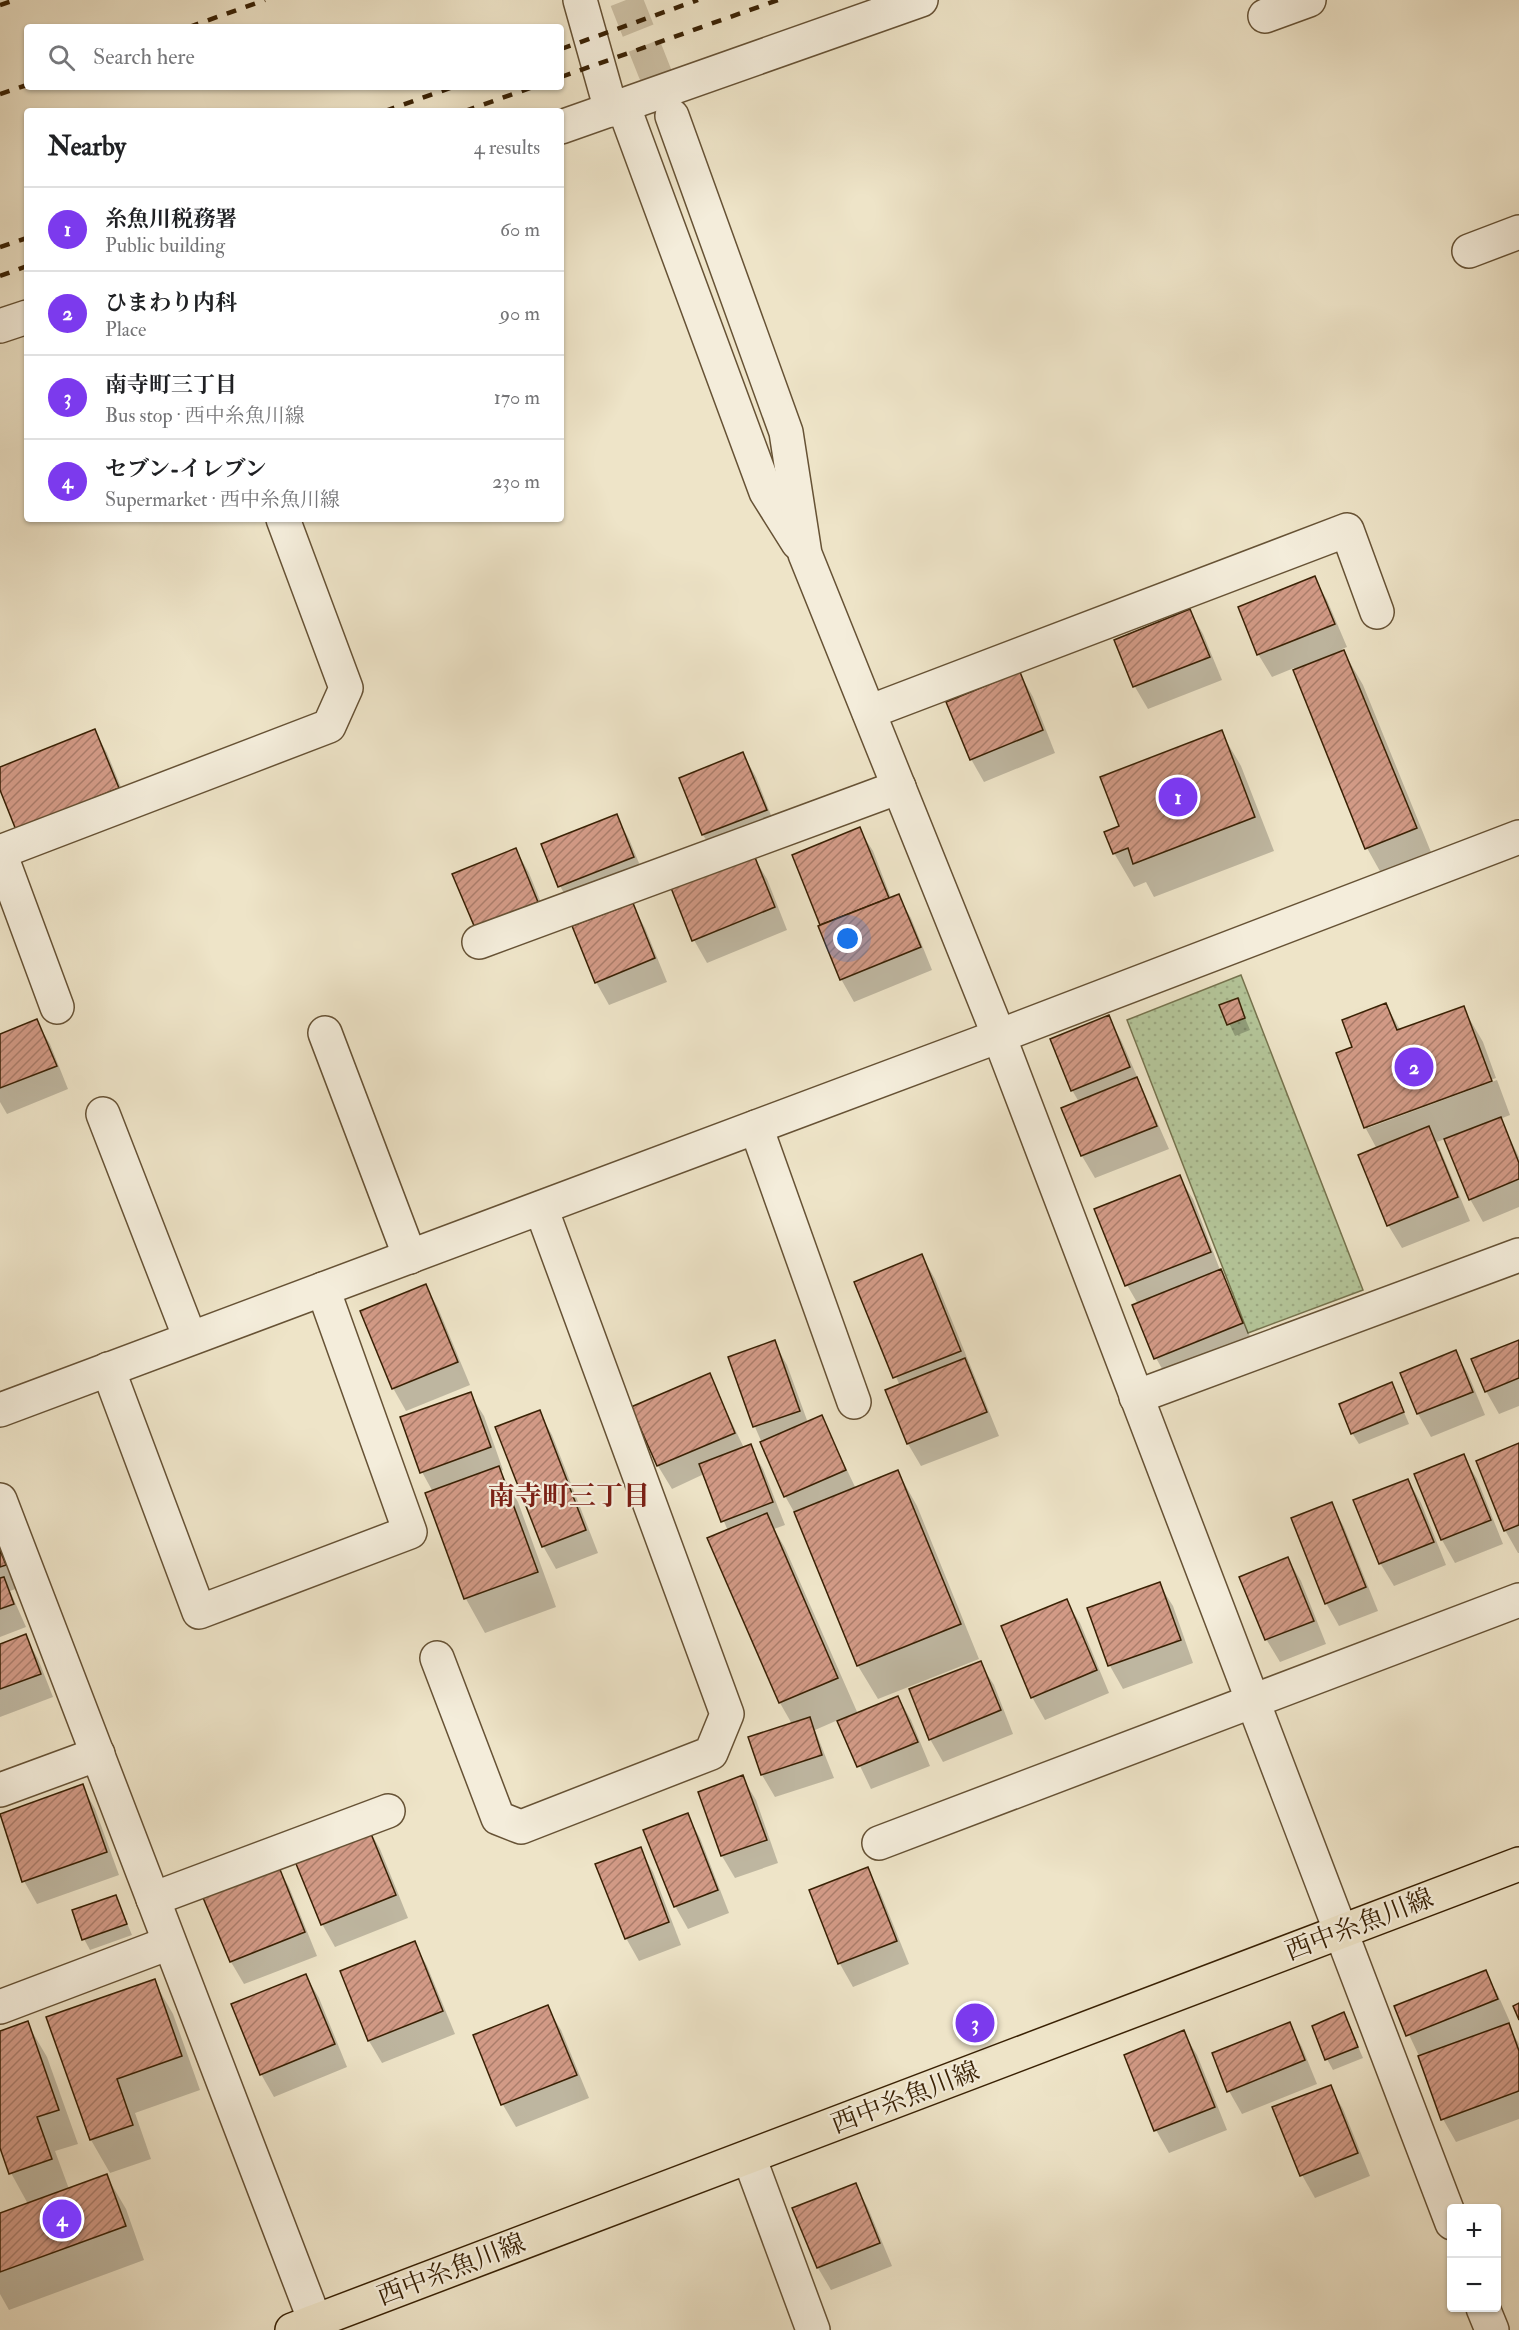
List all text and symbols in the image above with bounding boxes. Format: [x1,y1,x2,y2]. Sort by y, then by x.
search box [24,24,564,90]
icon: search [45,41,78,74]
text: Search here [93,43,195,71]
text: Nearby [48,131,126,163]
text: 4 results [474,135,540,160]
text: 糸魚川税務署 [105,205,237,233]
text: 1 [64,217,71,242]
text: 60 m [500,217,540,242]
text: Public building [105,233,225,258]
text: ひまわり内科 [105,289,237,317]
text: 2 [62,301,73,326]
text: 90 m [500,301,540,326]
text: Place [105,317,146,342]
text: 南寺町三丁目 [105,371,237,399]
text: 3 [64,385,71,410]
text: 170 m [494,385,540,410]
text: Bus stop · 西中糸魚川線 [105,403,305,428]
text: セブン-イレブン [105,455,267,483]
text: 4 [62,469,73,494]
text: 230 m [492,469,540,494]
text: Supermarket · 西中糸魚川線 [105,487,340,512]
pin: 1 [1158,774,1198,820]
your location [833,924,862,953]
pin: 2 [1394,1044,1434,1090]
district label: 南寺町三丁目 [488,1480,650,1513]
street label: 西中糸魚川線 [1281,1882,1438,1968]
pin: 3 [956,2000,994,2046]
street label: 西中糸魚川線 [827,2055,984,2141]
pin: 4 [42,2196,82,2242]
map controls [1447,2204,1501,2312]
button: + [1447,2204,1501,2258]
street label: 西中糸魚川線 [373,2227,530,2313]
button: − [1447,2258,1501,2312]

